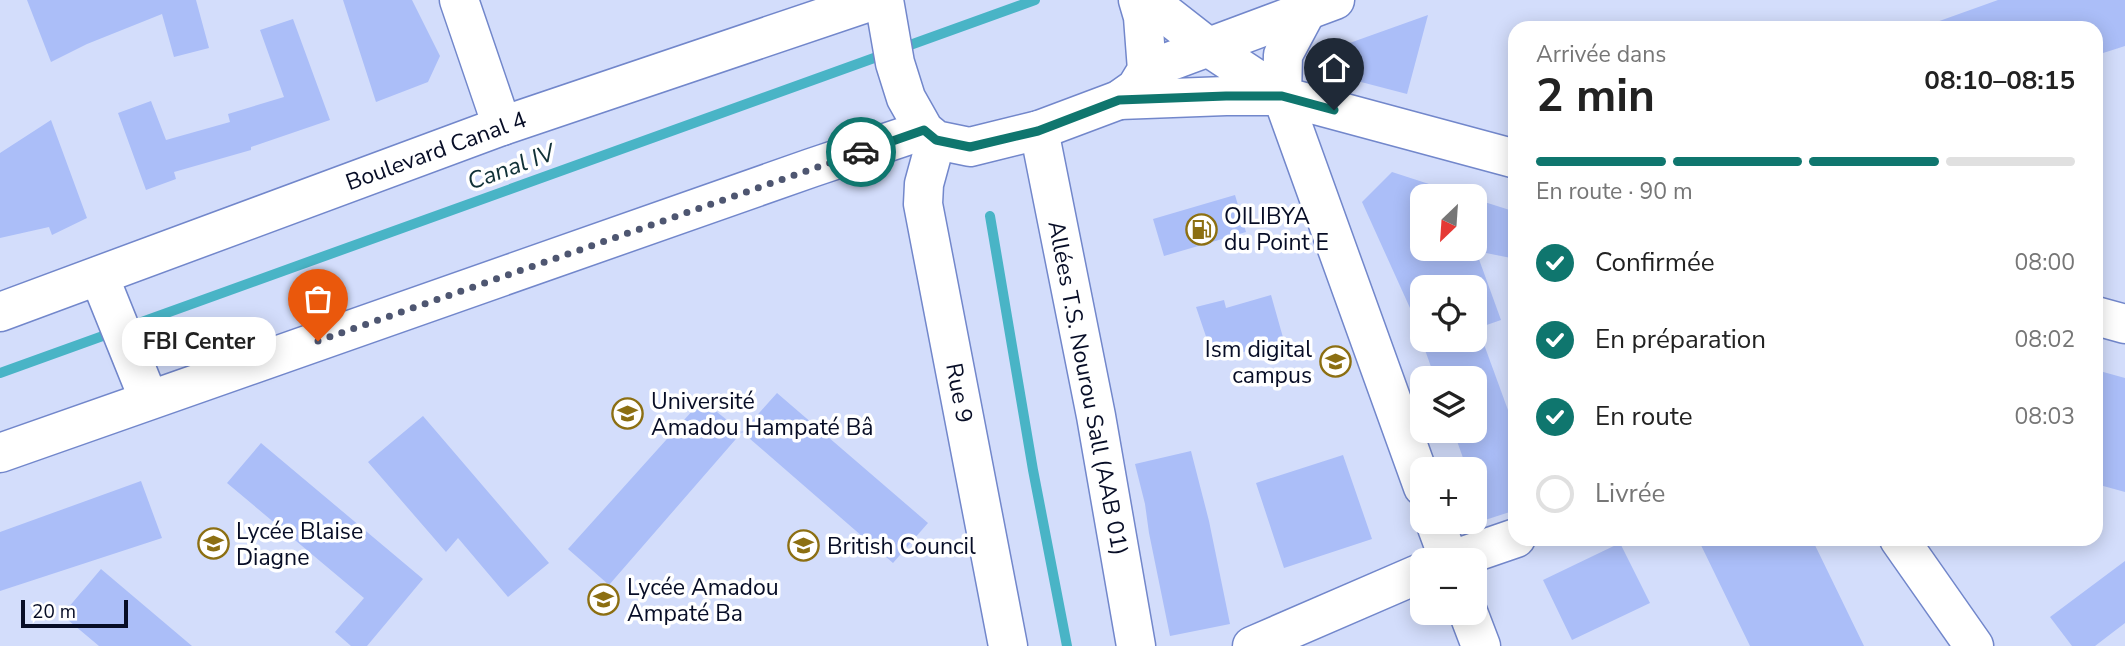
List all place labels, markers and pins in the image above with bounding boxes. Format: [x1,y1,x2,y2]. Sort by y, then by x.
pin [1304,38,1364,110]
place label: OILIBYA du Point E [1224,201,1329,258]
fuel station icon: OILIBYA du Point E [1184,212,1218,246]
pin [288,269,348,341]
callout: FBI Center [122,316,276,366]
place label: Ism digital campus [1205,334,1312,391]
school or university icon: Ism digital campus [1318,345,1352,379]
place label: Université Amadou Hampaté Bâ [651,386,873,443]
school or university icon: Université Amadou Hampaté Bâ [611,397,645,431]
place label: Lycée Blaise Diagne [236,516,363,573]
school or university icon: Lycée Blaise Diagne [196,527,230,561]
school or university icon: British Council [787,529,821,563]
place label: British Council [827,531,976,562]
place label: Lycée Amadou Ampaté Ba [627,572,779,629]
school or university icon: Lycée Amadou Ampaté Ba [587,583,621,617]

